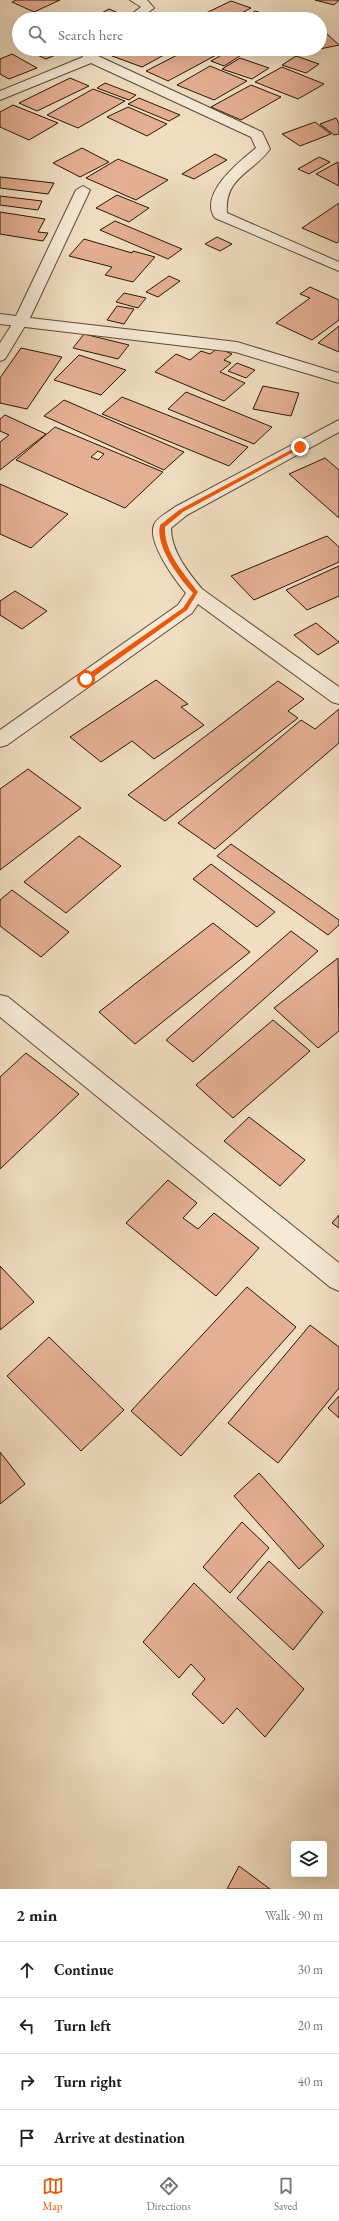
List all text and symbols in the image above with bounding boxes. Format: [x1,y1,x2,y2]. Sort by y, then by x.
search box [12,12,327,56]
icon: search [26,23,48,45]
text: Search here [58,25,123,44]
route end [291,438,309,456]
route start [77,670,95,688]
map controls [291,1841,327,1877]
button: layers [291,1841,327,1877]
text: 2 min [16,1904,57,1926]
text: Walk · 90 m [265,1907,323,1924]
icon: ahead [16,1959,38,1981]
text: Continue [54,1960,114,1979]
text: 30 m [298,1961,323,1978]
icon: left [16,2015,38,2037]
text: Turn left [54,2016,111,2035]
text: 20 m [298,2017,323,2034]
icon: right [16,2071,38,2093]
text: Turn right [54,2072,122,2091]
text: 40 m [298,2073,323,2090]
icon: arrive [16,2127,38,2149]
text: Arrive at destination [54,2128,185,2147]
tab: Map [42,2175,64,2213]
tab: Directions [147,2175,191,2213]
tab: Saved [274,2175,297,2213]

